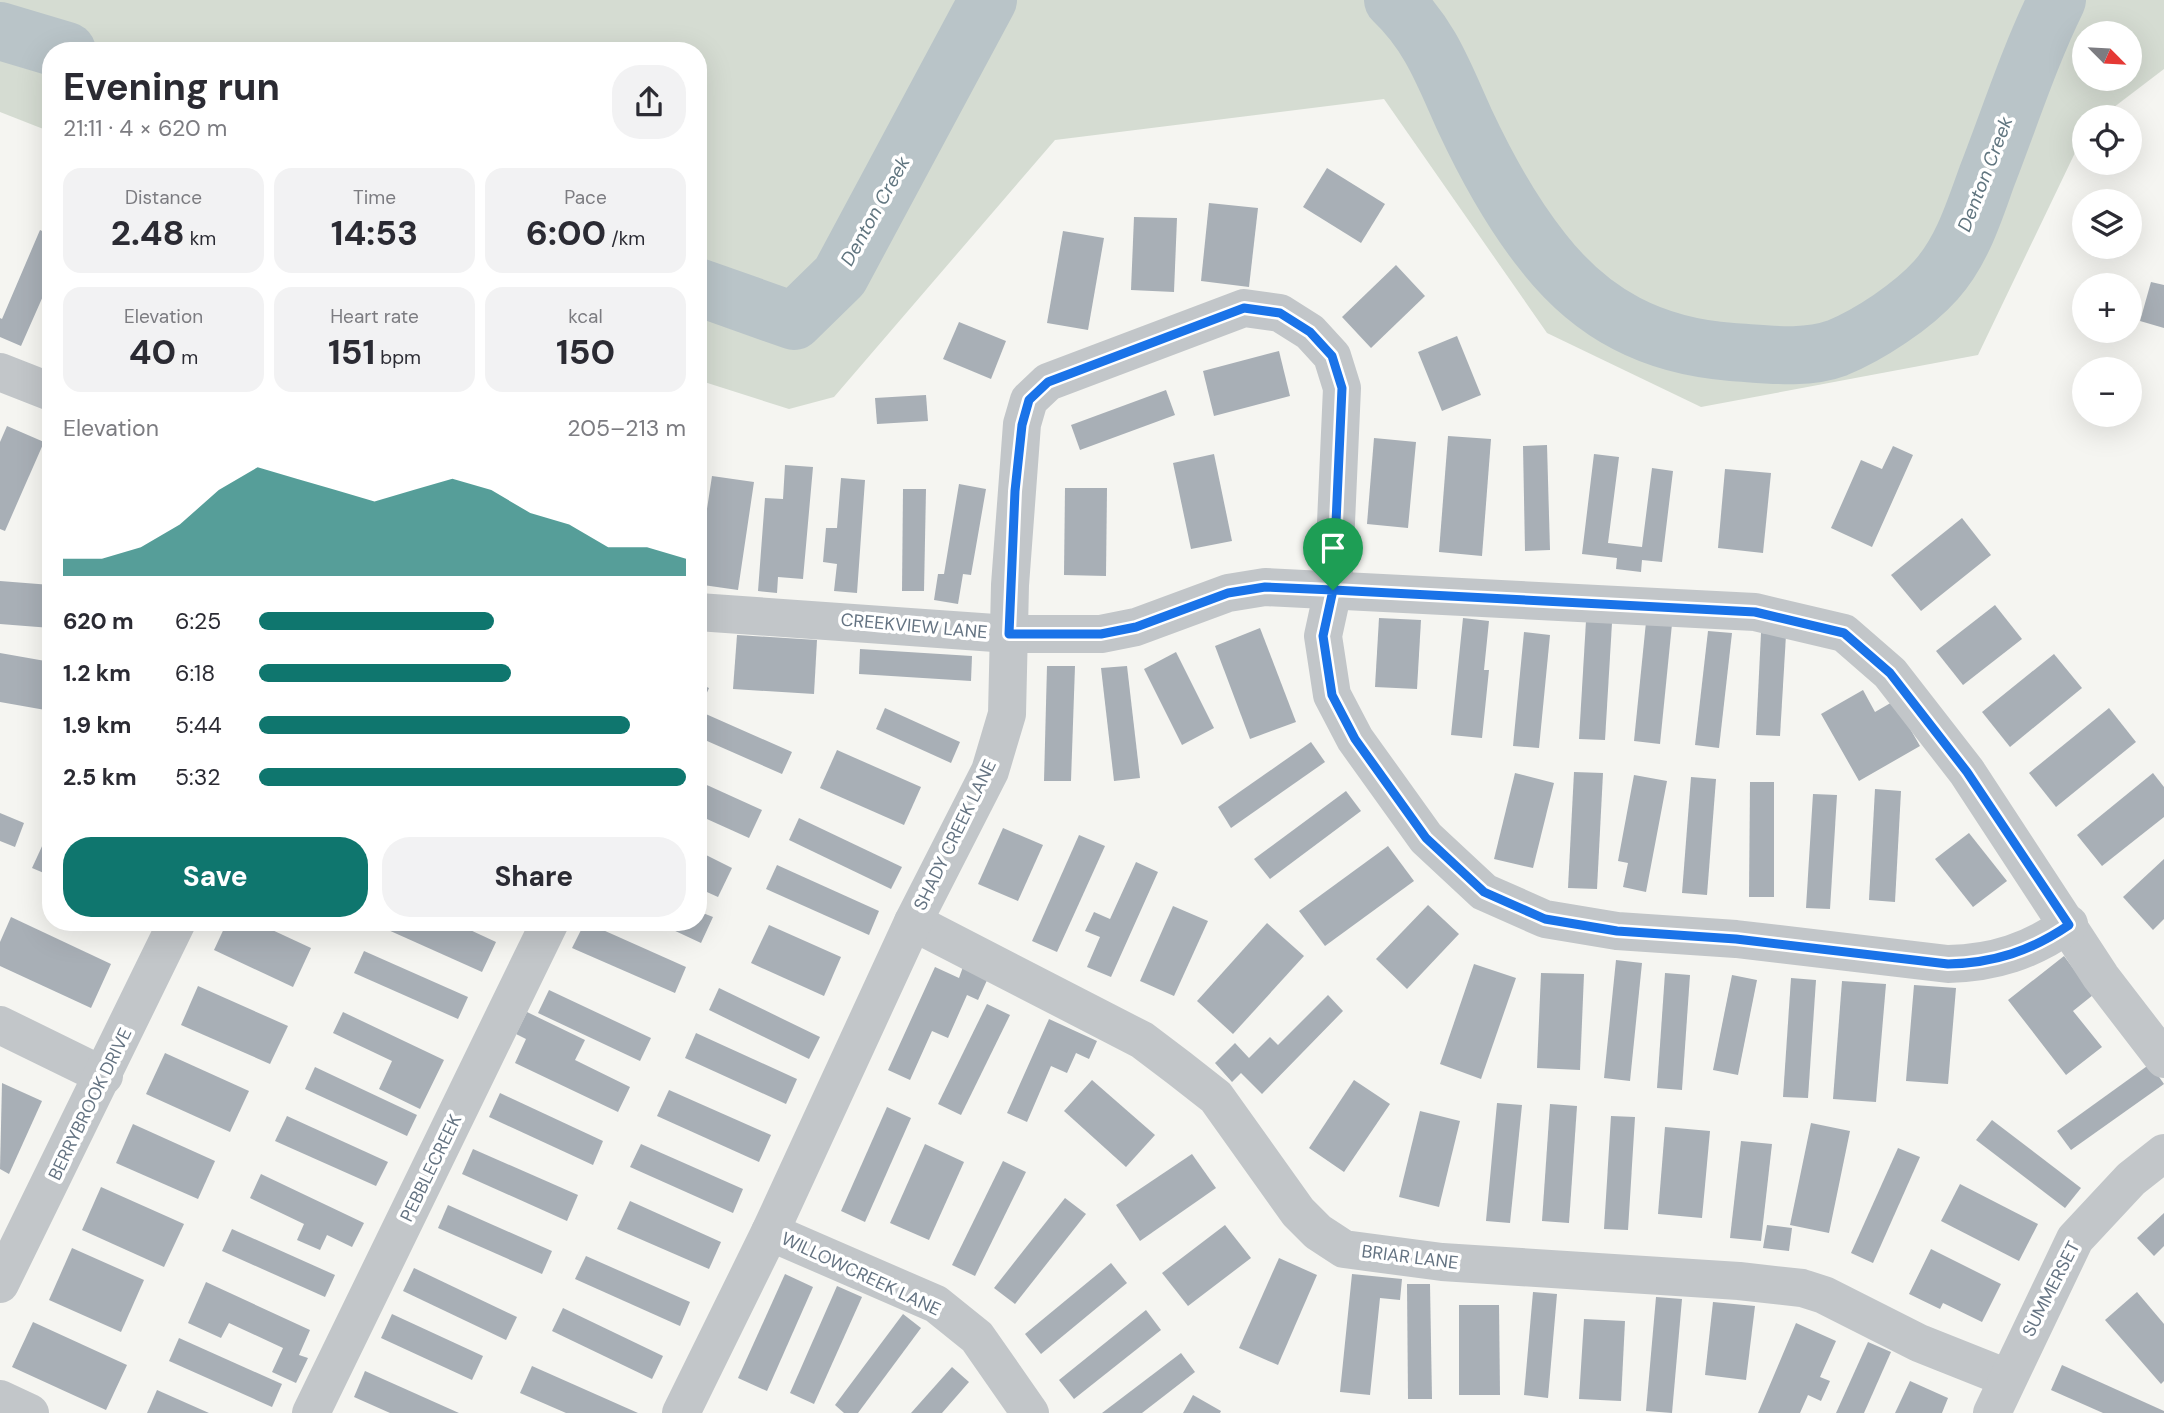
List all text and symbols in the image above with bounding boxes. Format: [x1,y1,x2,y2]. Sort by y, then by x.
north arrow [2072,21,2142,91]
map controls [2072,21,2142,427]
text: Evening run [63,62,280,112]
button: share [612,65,686,139]
button: locate [2072,105,2142,175]
text: 21:11 · 4 × 620 m [63,113,227,143]
water label: Denton Creek [1952,113,2019,235]
water label: Denton Creek [835,152,915,270]
text: Distance [125,185,202,210]
text: Time [353,185,396,210]
text: Pace [564,185,607,210]
button: layers [2072,189,2142,259]
text: 2.48 [111,210,185,256]
text: 14:53 [331,210,418,256]
text: 6:00 [526,210,606,256]
text: km [185,226,216,251]
text: /km [606,226,645,251]
button: + [2072,273,2142,343]
text: Elevation [124,304,203,329]
text: Heart rate [330,304,419,329]
text: kcal [568,304,603,329]
text: 40 [129,329,176,375]
text: 151 [328,329,375,375]
text: 150 [556,329,615,375]
text: m [176,345,198,370]
text: bpm [375,345,421,370]
button: − [2072,357,2142,427]
text: Elevation [63,413,159,443]
text: 205–213 m [567,413,686,443]
pin [1303,518,1363,590]
icon: arrive [1314,529,1352,567]
text: 620 m [63,606,134,636]
text: 6:25 [175,606,221,636]
street label: CREEKVIEW LANE [840,608,988,644]
text: 1.2 km [63,658,131,688]
text: 6:18 [175,658,215,688]
text: 1.9 km [63,710,131,740]
text: 5:44 [175,710,222,740]
street label: SHADY CREEK LANE [908,756,1002,914]
text: 2.5 km [63,762,137,792]
text: 5:32 [175,762,221,792]
button: Save [63,837,368,917]
button: Share [382,837,686,917]
street label: BERRYBROOK DRIVE [43,1024,137,1184]
street label: PEBBLECREEK [395,1110,468,1226]
street label: WILLOWCREEK LANE [777,1227,945,1321]
street label: SUMMERSET [2017,1237,2085,1341]
street label: BRIAR LANE [1360,1239,1460,1275]

